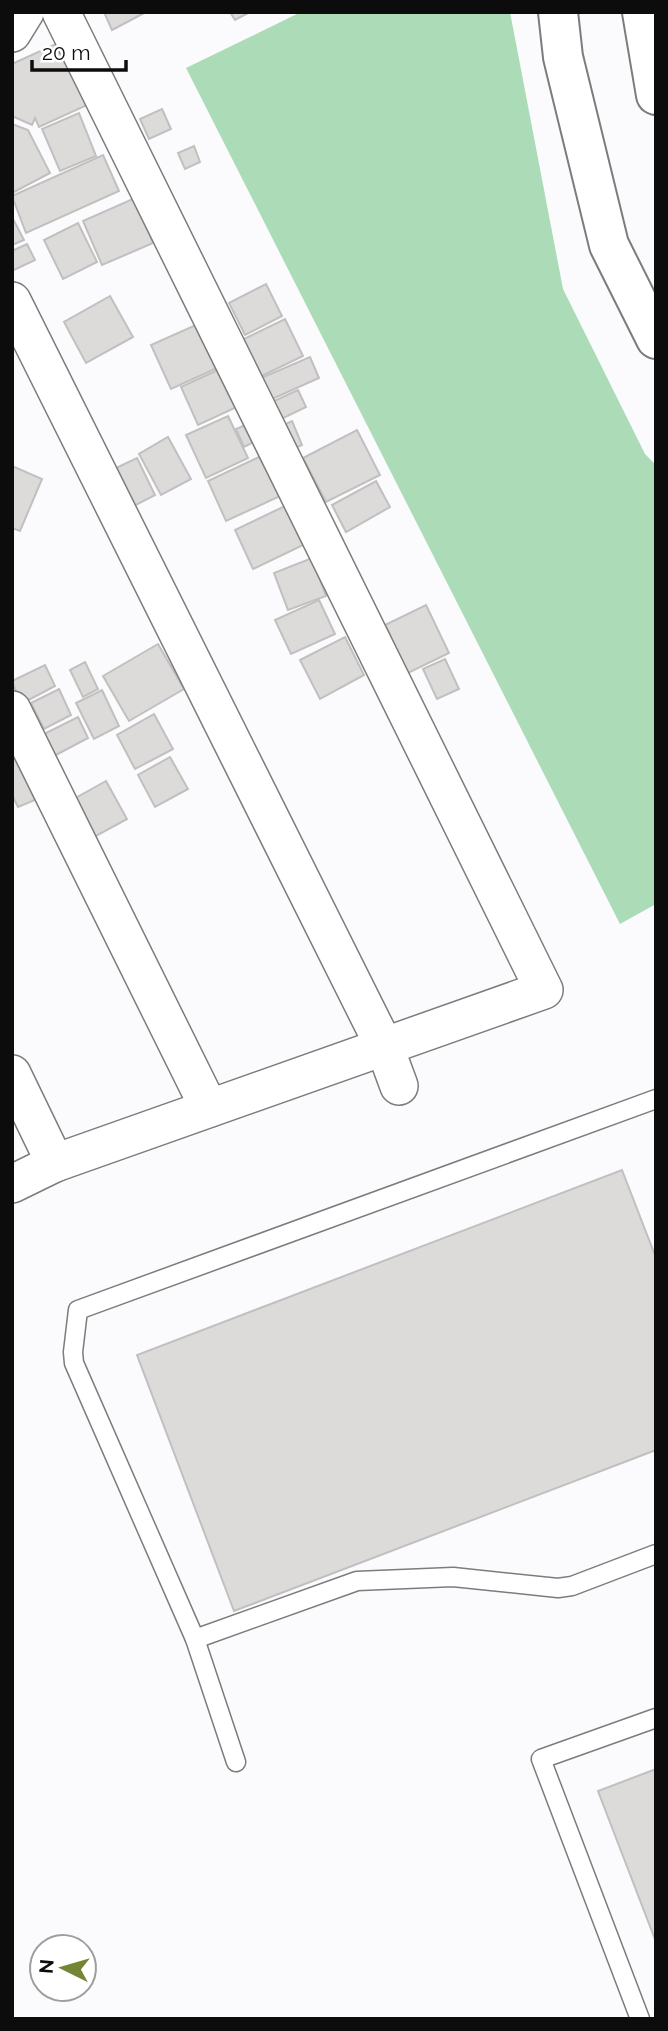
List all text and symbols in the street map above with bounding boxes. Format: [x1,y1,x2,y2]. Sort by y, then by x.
scale bar [32,28,126,72]
text: 20 m [42,40,90,65]
north arrow [28,1933,98,2003]
text: N [34,1958,58,1975]

